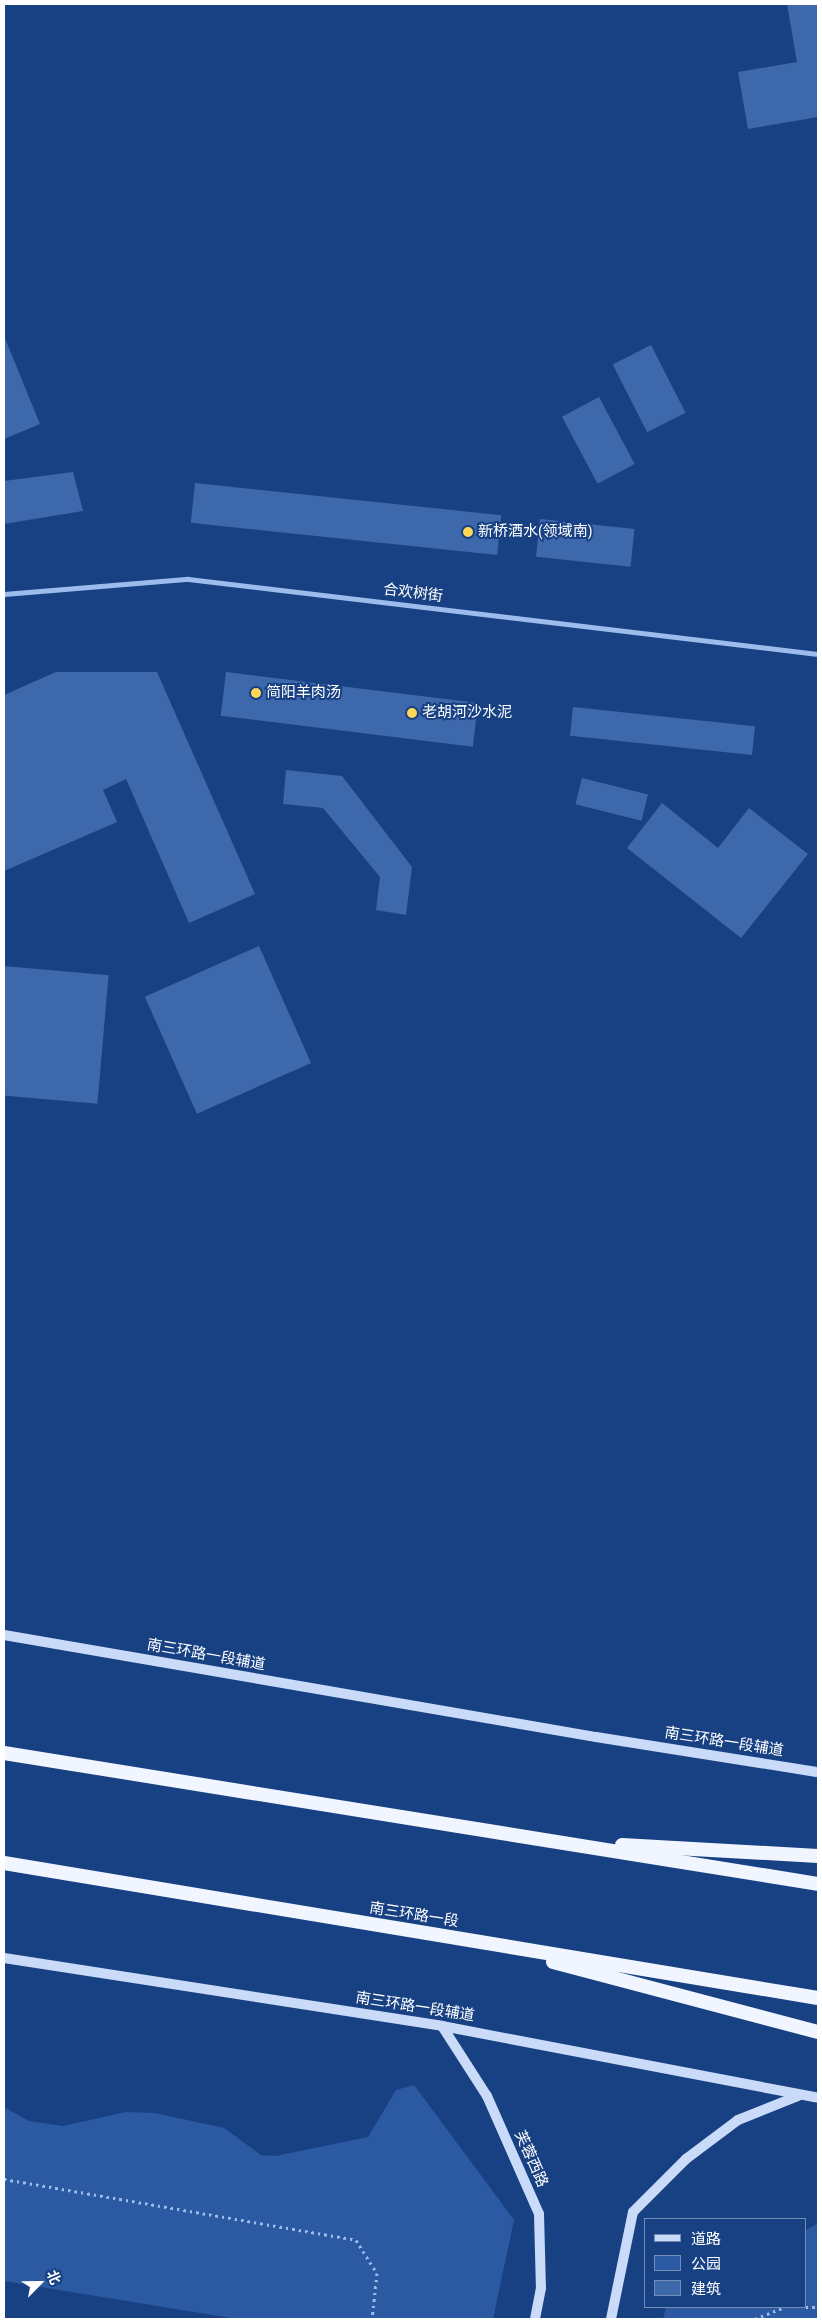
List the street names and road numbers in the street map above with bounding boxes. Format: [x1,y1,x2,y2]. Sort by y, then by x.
street label: 合欢树街 [382,580,444,606]
street label: 南三环路一段辅道 [145,1636,267,1674]
street label: 南三环路一段辅道 [663,1724,785,1760]
street label: 南三环路一段 [368,1899,460,1931]
street label: 南三环路一段辅道 [354,1989,476,2025]
street label: 芙蓉西路 [511,2128,551,2190]

